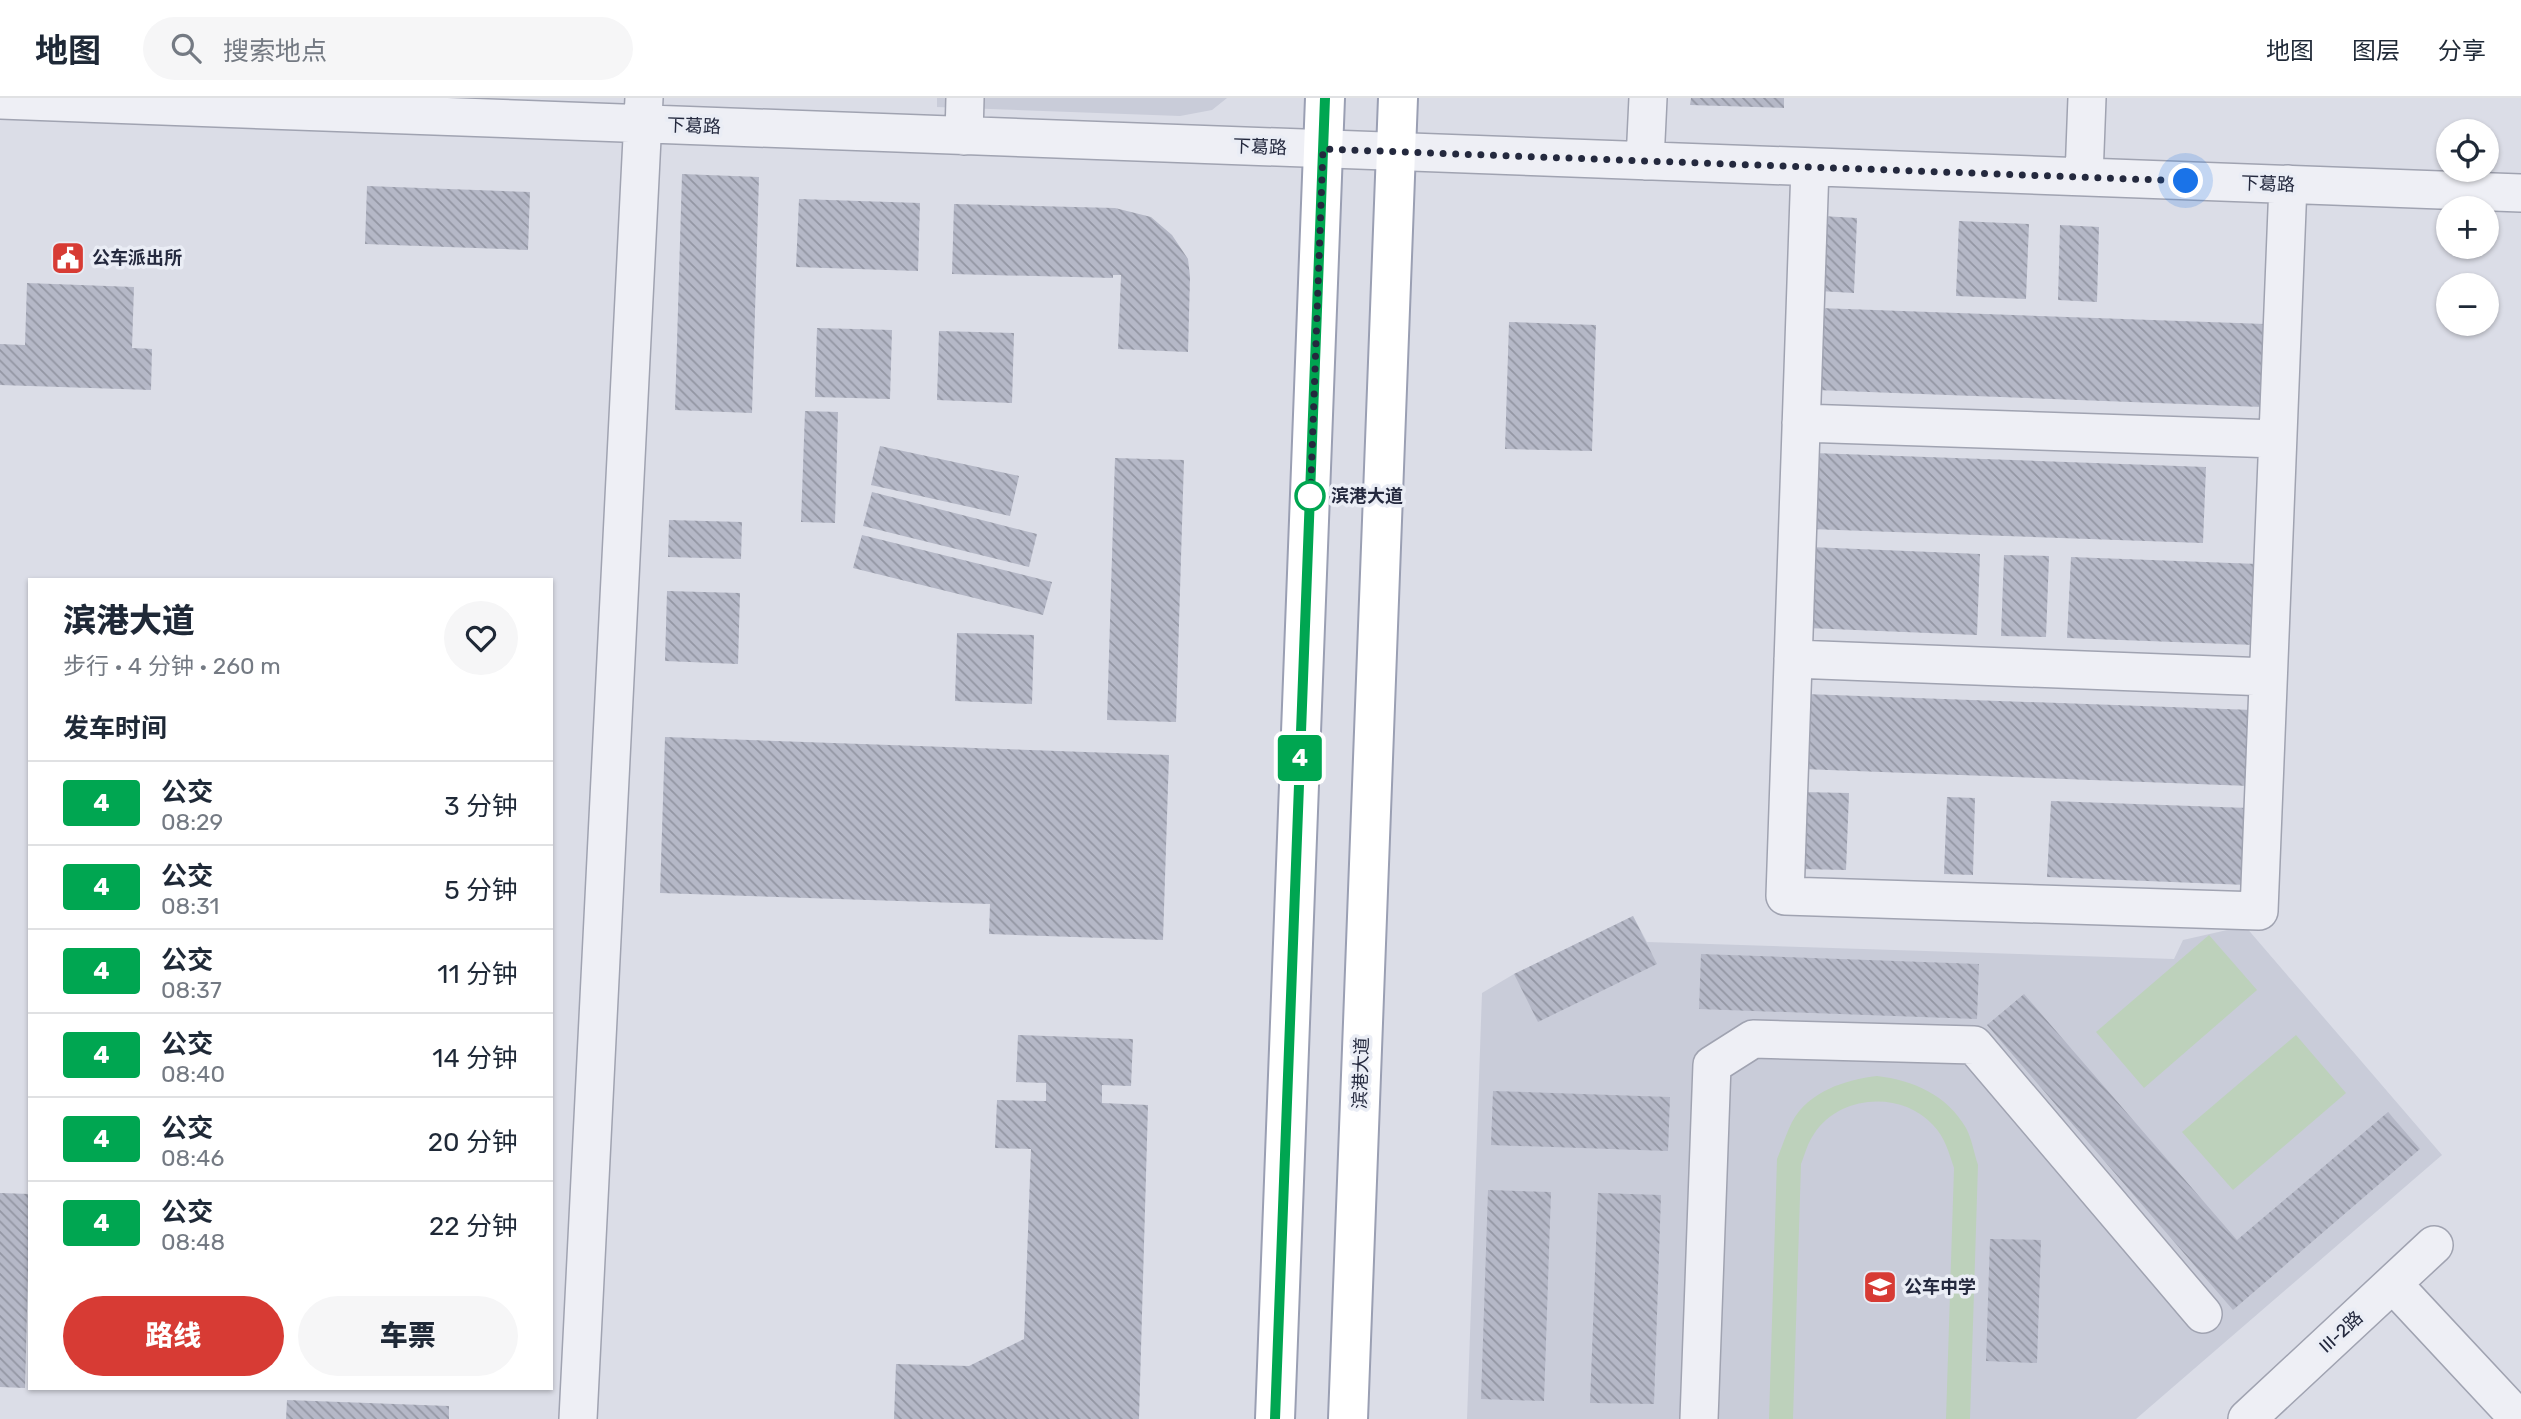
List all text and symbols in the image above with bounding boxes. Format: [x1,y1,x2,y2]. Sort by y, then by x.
search box [143,17,633,80]
icon: search [167,29,205,67]
text: 地图 [35,31,101,70]
text: 搜索地点 [223,36,327,67]
text: 地图 [2266,37,2314,65]
text: 图层 [2352,37,2400,65]
text: 分享 [2438,37,2486,65]
street label: 下葛路 [667,114,721,138]
map controls [2436,119,2499,336]
button: locate [2436,119,2499,182]
street label: 下葛路 [1233,135,1287,159]
your location [2168,163,2203,198]
street label: 下葛路 [2241,172,2295,196]
button: + [2436,196,2499,259]
public building icon: 公车派出所 [49,239,87,277]
place label: 公车派出所 [92,247,182,269]
button: − [2436,273,2499,336]
marker: 滨港大道 [1295,481,1325,511]
place label: 滨港大道 [1331,485,1403,507]
text: 滨港大道 [63,601,195,640]
button: heart [444,601,518,675]
text: 步行 · 4 分钟 · 260 m [63,652,281,680]
text: 发车时间 [63,713,167,744]
line badge: 4 [1277,735,1323,781]
text: 4 [1292,744,1308,772]
text: 公交 [161,777,213,808]
text: 4 [93,789,110,817]
text: 3 分钟 [444,791,518,822]
text: 08:29 [161,808,223,836]
text: 公交 [161,861,213,892]
text: 4 [93,873,110,901]
text: 5 分钟 [444,875,518,906]
text: 08:31 [161,892,219,920]
text: 公交 [161,945,213,976]
text: 4 [93,957,110,985]
text: 11 分钟 [437,959,518,990]
text: 08:37 [161,976,222,1004]
text: 公交 [161,1029,213,1060]
street label: 滨港大道 [1349,1037,1373,1109]
text: 4 [93,1041,110,1069]
text: 14 分钟 [432,1043,518,1074]
text: 08:40 [161,1060,225,1088]
text: 公交 [161,1113,213,1144]
text: 4 [93,1125,110,1153]
text: 20 分钟 [428,1127,518,1158]
text: 08:46 [161,1144,224,1172]
text: 公交 [161,1197,213,1228]
text: 4 [93,1209,110,1237]
text: 22 分钟 [429,1211,518,1242]
text: 08:48 [161,1228,225,1256]
school or university icon: 公车中学 [1861,1268,1899,1306]
place label: 公车中学 [1904,1276,1976,1298]
button: 路线 [63,1296,284,1376]
button: 车票 [298,1296,518,1376]
street label: III-2路 [2315,1307,2367,1357]

